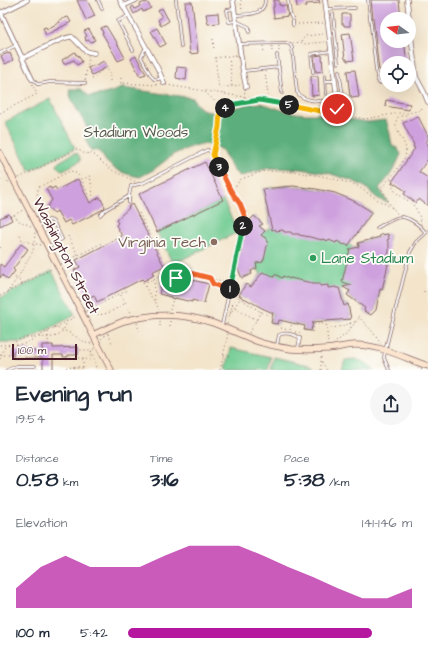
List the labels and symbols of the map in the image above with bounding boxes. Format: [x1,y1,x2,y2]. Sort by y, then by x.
north arrow [380,12,416,48]
pin [320,92,354,126]
pin: 5 [279,95,299,115]
pin: 4 [215,98,235,118]
park label: Stadium Woods [84,122,189,143]
pin: 3 [209,157,229,177]
street label: Washington Street [27,194,105,318]
pin: 2 [233,216,253,236]
place label: Virginia Tech [118,232,207,254]
marker: Virginia Tech [209,237,219,247]
place label: Lane Stadium [321,248,414,269]
marker: Lane Stadium [308,253,318,263]
pin [159,261,193,295]
pin: 1 [220,279,240,299]
scale bar [12,342,77,361]

